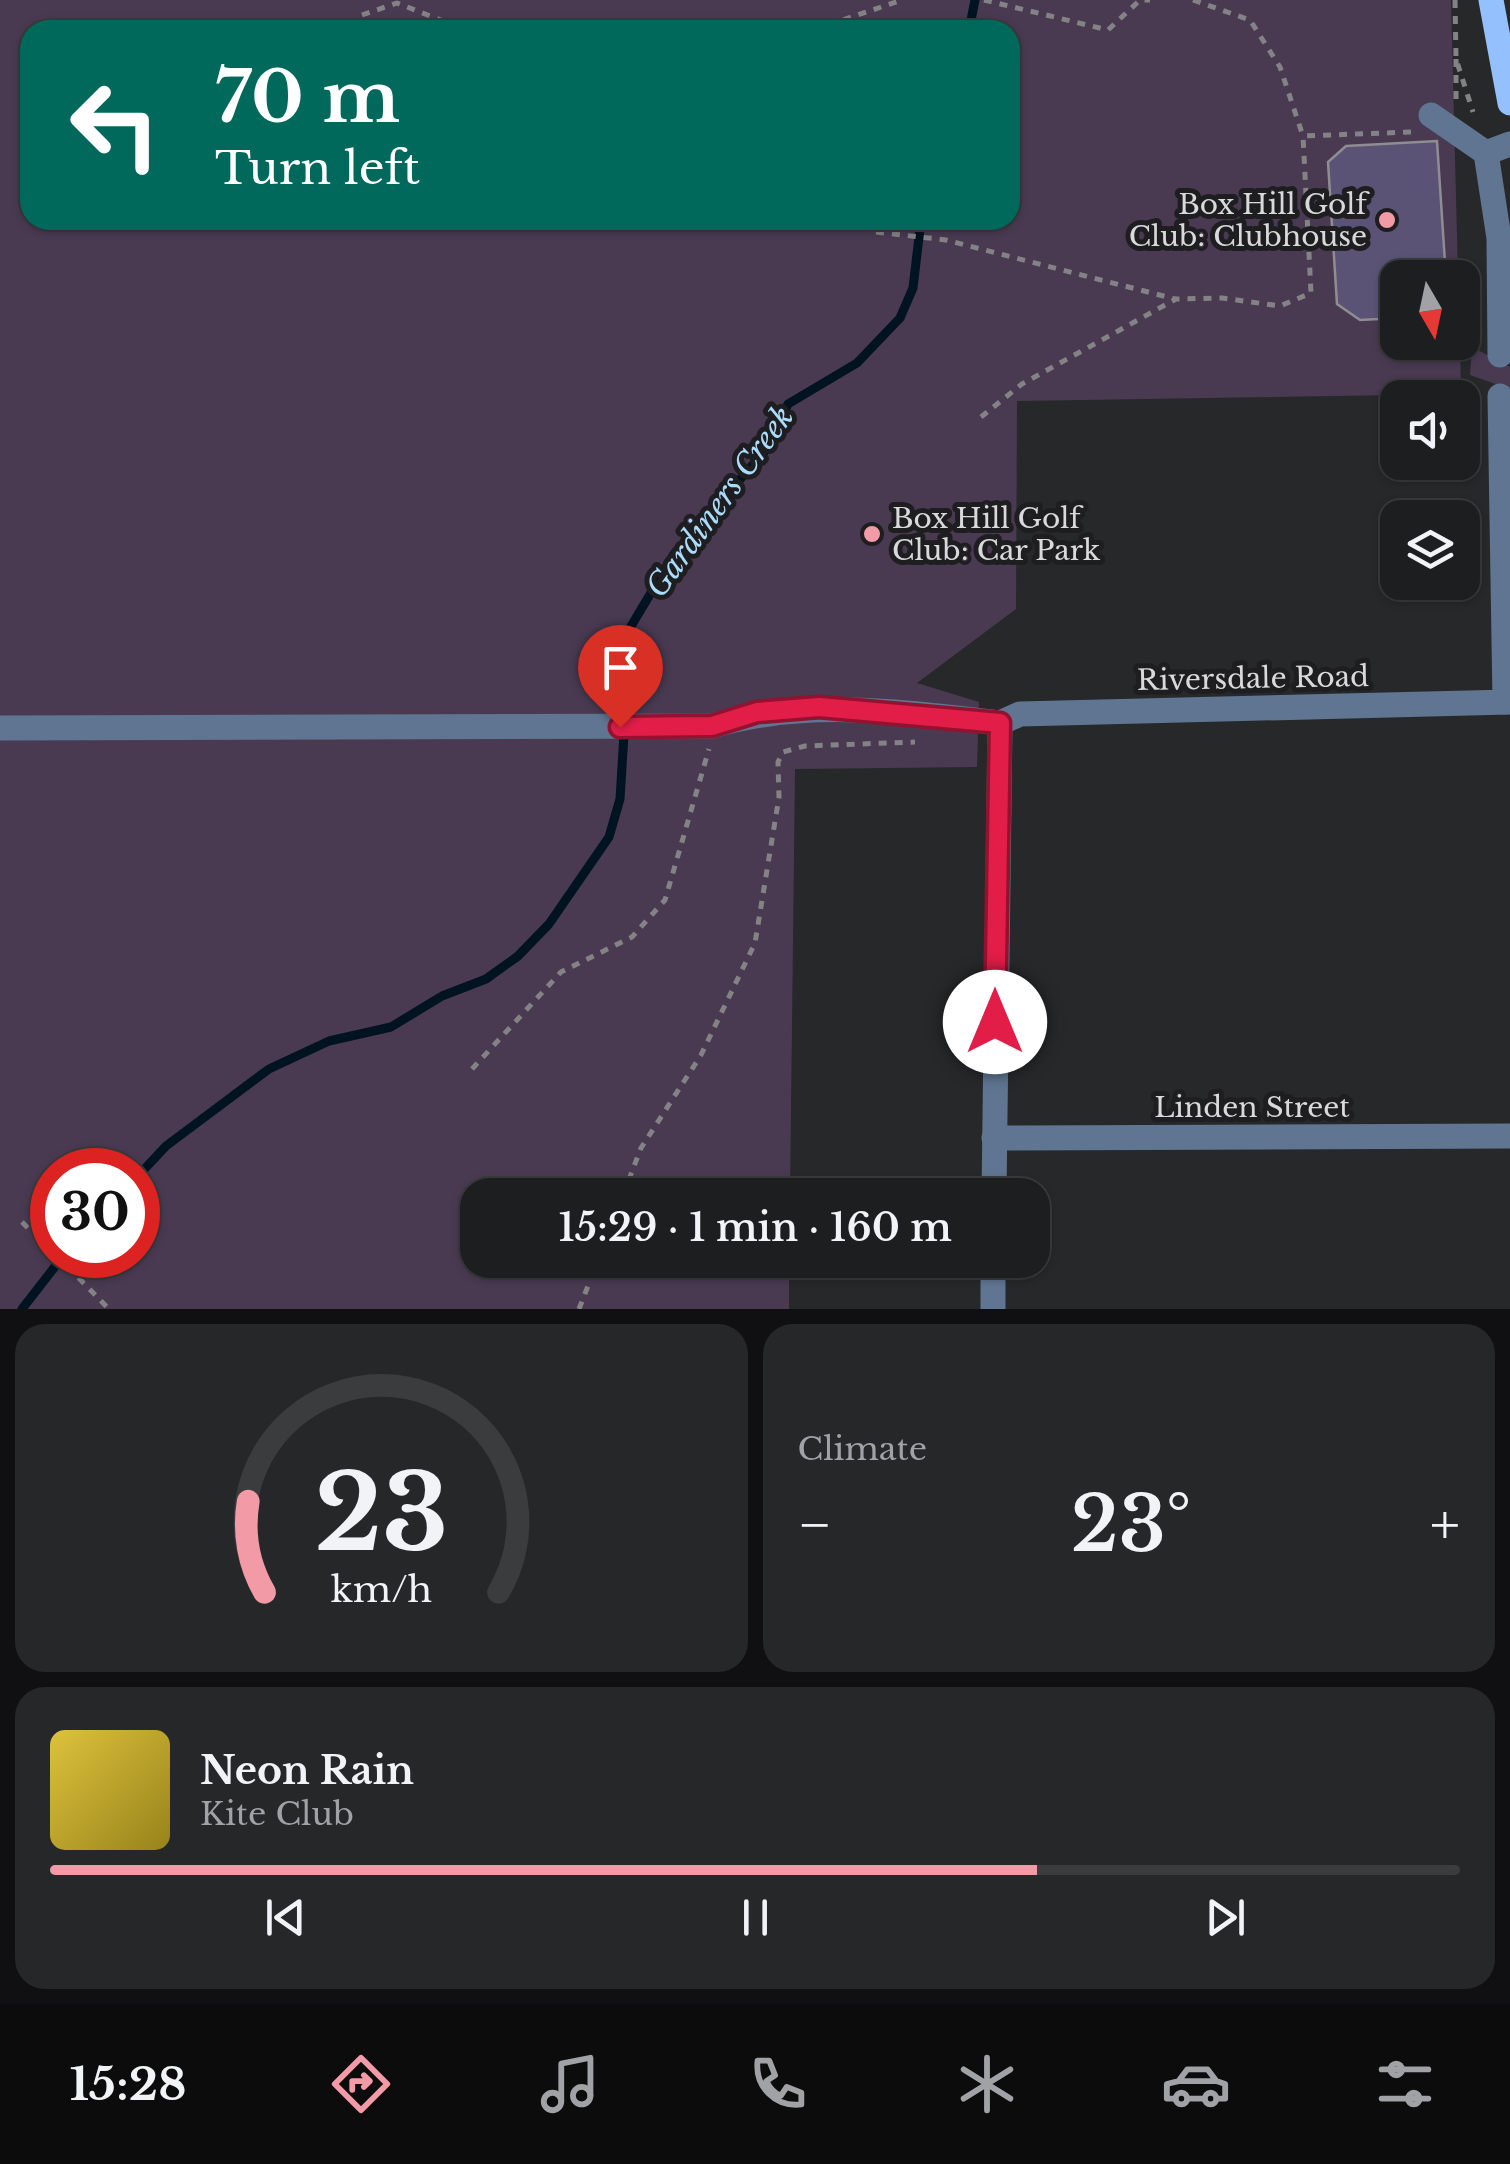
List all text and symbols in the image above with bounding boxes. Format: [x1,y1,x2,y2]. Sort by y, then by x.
text: 70 m [215,54,400,141]
icon: left [50,60,180,190]
text: Turn left [215,140,420,196]
place label: Box Hill Golf Club: Clubhouse [1129,187,1370,254]
marker: Box Hill Golf Club: Clubhouse [1376,209,1398,231]
north arrow [1380,260,1480,360]
map controls [1380,260,1480,600]
button: sound [1380,380,1480,480]
water label: Gardiners Creek [638,399,801,604]
button: layers [1380,500,1480,600]
place label: Box Hill Golf Club: Car Park [892,501,1101,568]
marker: Box Hill Golf Club: Car Park [861,523,883,545]
pin [578,625,663,728]
icon: arrive [593,640,648,695]
street label: Riversdale Road [1137,659,1369,698]
position arrow [943,970,1047,1074]
street label: Linden Street [1154,1090,1350,1125]
speed limit sign: 30 [30,1148,160,1278]
text: 15:29 · 1 min · 160 m [558,1204,952,1251]
text: Climate [798,1429,927,1469]
text: 23 [314,1449,448,1578]
text: 23° [1071,1478,1191,1571]
text: − [798,1491,832,1559]
text: + [1430,1491,1460,1559]
text: km/h [331,1567,432,1612]
text: Neon Rain [200,1747,414,1794]
text: Kite Club [200,1794,354,1834]
icon: previous [258,1890,313,1945]
icon: pause [728,1890,783,1945]
icon: next [1198,1890,1253,1945]
icon: directions [326,2049,396,2119]
icon: music [535,2049,605,2119]
icon: phone [743,2049,813,2119]
icon: climate [952,2049,1022,2119]
icon: car [1161,2049,1231,2119]
icon: filters [1370,2049,1440,2119]
text: 15:28 [69,2056,187,2112]

